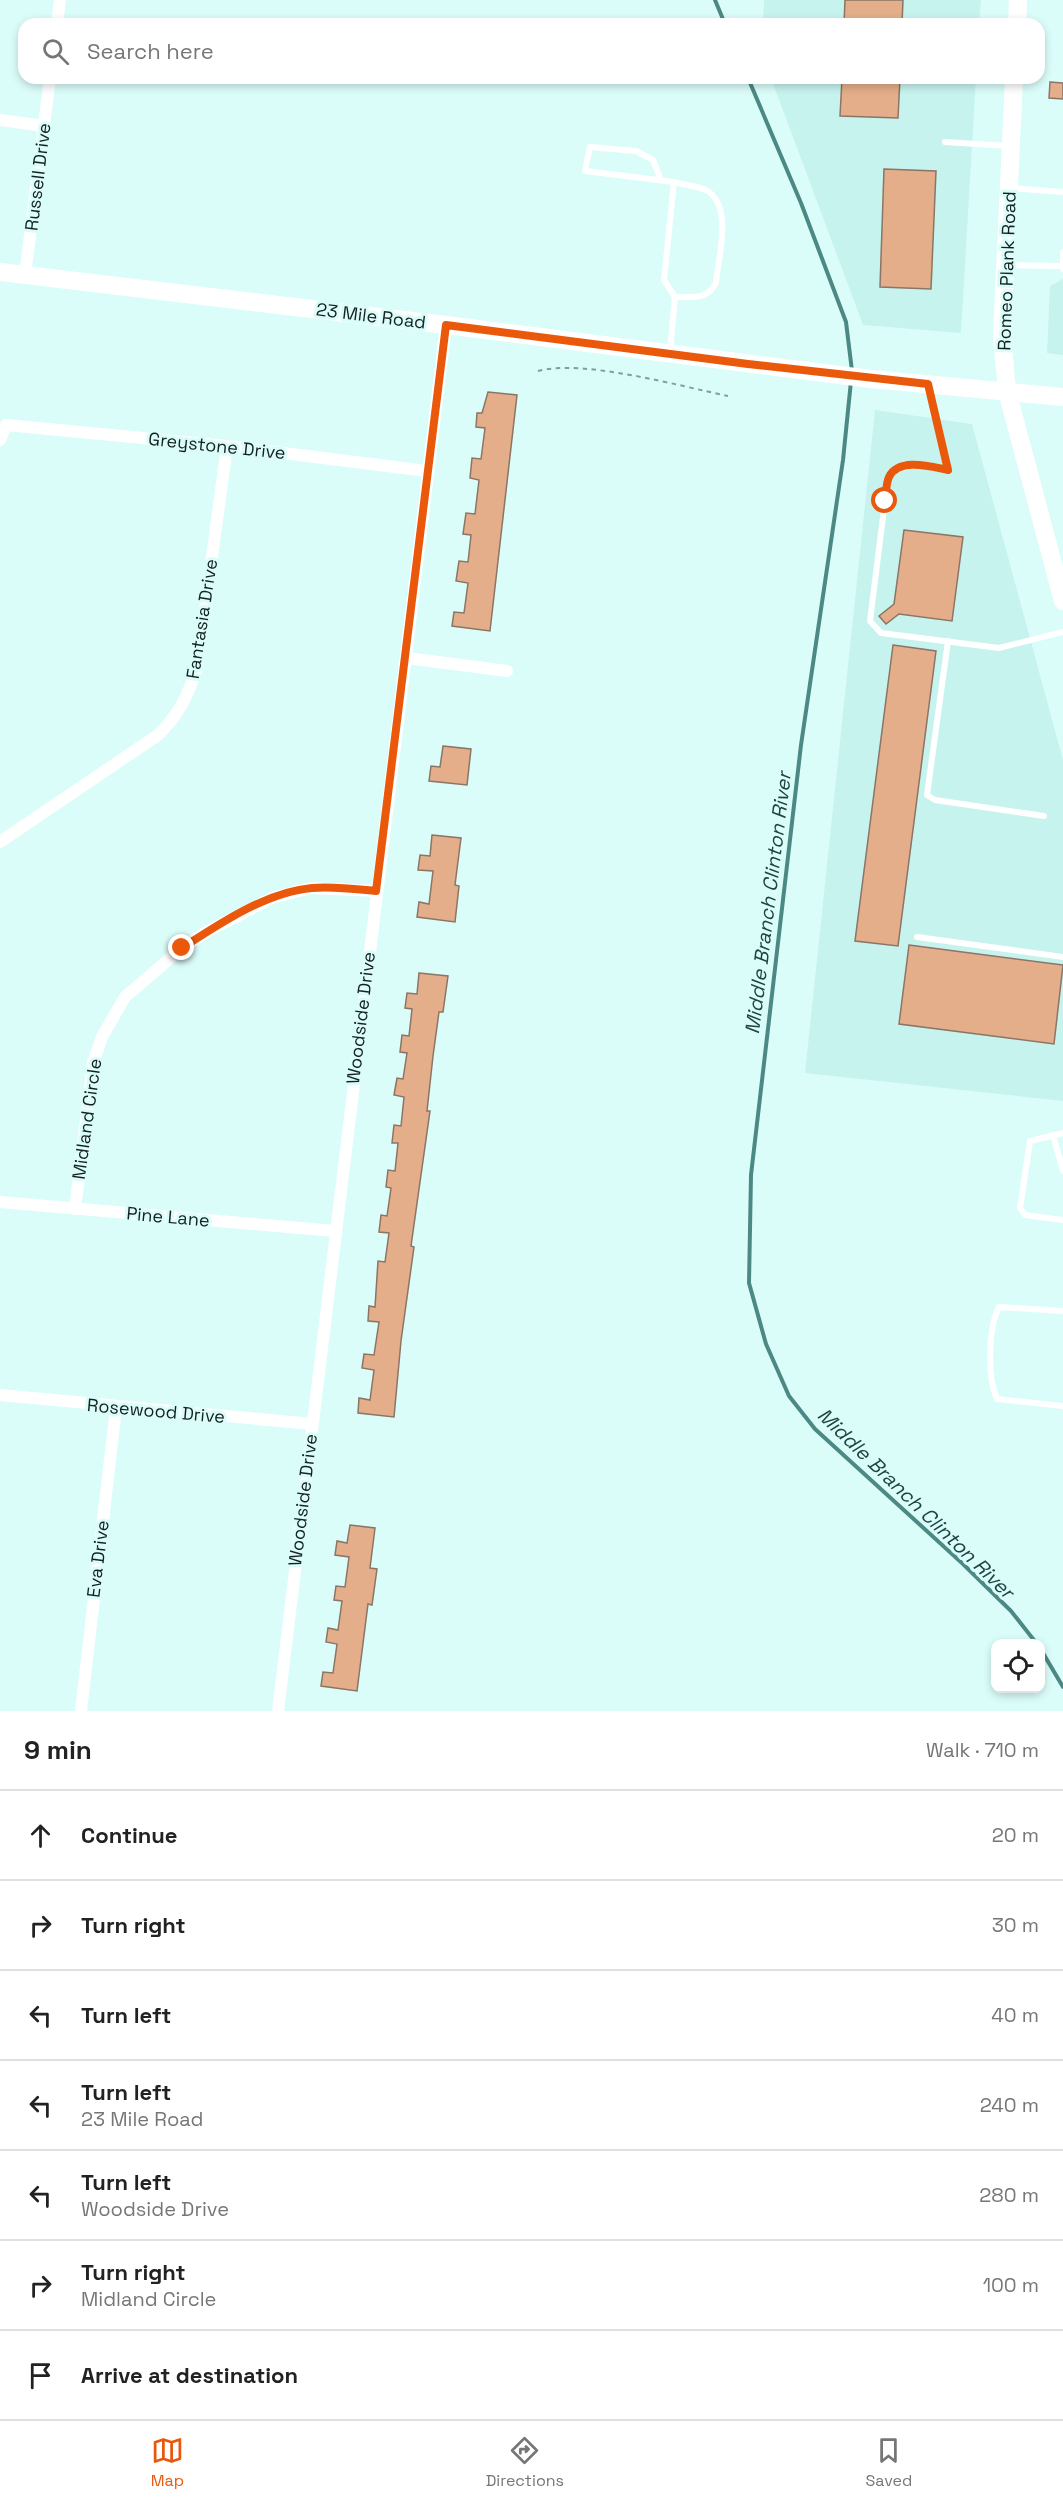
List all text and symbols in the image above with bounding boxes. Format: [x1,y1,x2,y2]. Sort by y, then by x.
search box [18,18,1045,84]
icon: search [39,35,72,68]
text: Search here [87,37,214,65]
street label: Russell Drive [19,122,56,232]
street label: Romeo Plank Road [992,191,1021,351]
street label: 23 Mile Road [315,297,427,334]
street label: Greystone Drive [147,427,287,464]
route start [871,487,897,513]
street label: Fantasia Drive [181,557,222,681]
water label: Middle Branch Clinton River [739,768,797,1036]
route end [168,934,194,960]
street label: Woodside Drive [341,950,380,1085]
street label: Midland Circle [67,1057,106,1181]
street label: Pine Lane [125,1201,211,1232]
street label: Rosewood Drive [86,1393,226,1428]
water label: Middle Branch Clinton River [812,1402,1022,1606]
street label: Woodside Drive [283,1432,322,1567]
street label: Eva Drive [81,1519,114,1599]
map controls [991,1639,1045,1693]
button: locate [991,1639,1045,1693]
text: 9 min [24,1733,92,1767]
text: Walk · 710 m [926,1737,1039,1763]
icon: ahead [24,1819,57,1852]
text: Continue [81,1821,177,1849]
text: 20 m [992,1822,1039,1848]
icon: right [24,1909,57,1942]
text: Turn right [81,1911,186,1939]
text: 30 m [992,1912,1039,1938]
icon: left [24,1999,57,2032]
text: Turn left [81,2001,171,2029]
text: 40 m [991,2002,1039,2028]
text: Turn left [81,2078,171,2106]
icon: left [24,2089,57,2122]
text: 240 m [980,2092,1039,2118]
text: 23 Mile Road [81,2106,203,2132]
text: Turn left [81,2168,171,2196]
icon: left [24,2179,57,2212]
text: 280 m [979,2182,1039,2208]
text: Woodside Drive [81,2196,229,2222]
text: Turn right [81,2258,186,2286]
icon: right [24,2269,57,2302]
text: 100 m [983,2272,1039,2298]
text: Midland Circle [81,2286,216,2312]
icon: arrive [24,2359,57,2392]
text: Arrive at destination [81,2361,298,2389]
tab: Map [151,2434,184,2491]
tab: Directions [486,2434,564,2491]
tab: Saved [866,2434,912,2491]

